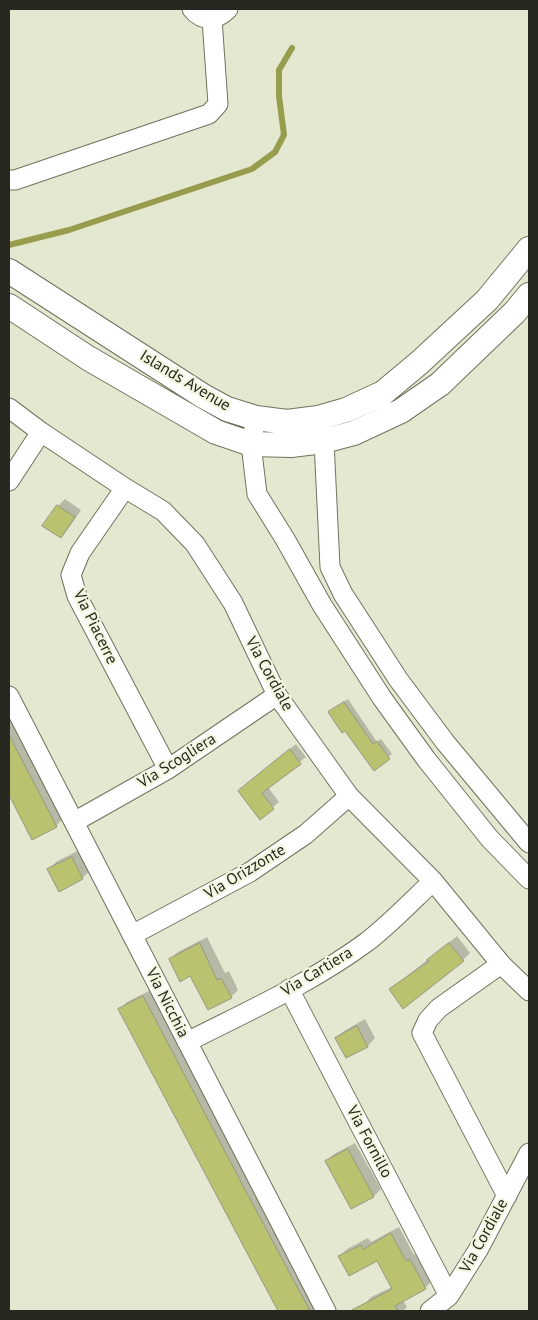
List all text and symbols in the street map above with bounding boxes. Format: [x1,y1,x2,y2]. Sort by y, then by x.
street label: Islands Avenue [136,346,234,416]
street label: Via Piacerre [69,587,121,667]
street label: Via Cordiale [241,634,297,714]
street label: Via Scogliera [134,729,220,793]
street label: Via Orizzonte [201,840,289,904]
street label: Via Cartiera [278,943,356,1001]
street label: Via Nicchia [141,965,193,1041]
street label: Via Fornillo [342,1103,396,1181]
street label: Via Cordiale [456,1196,512,1276]

